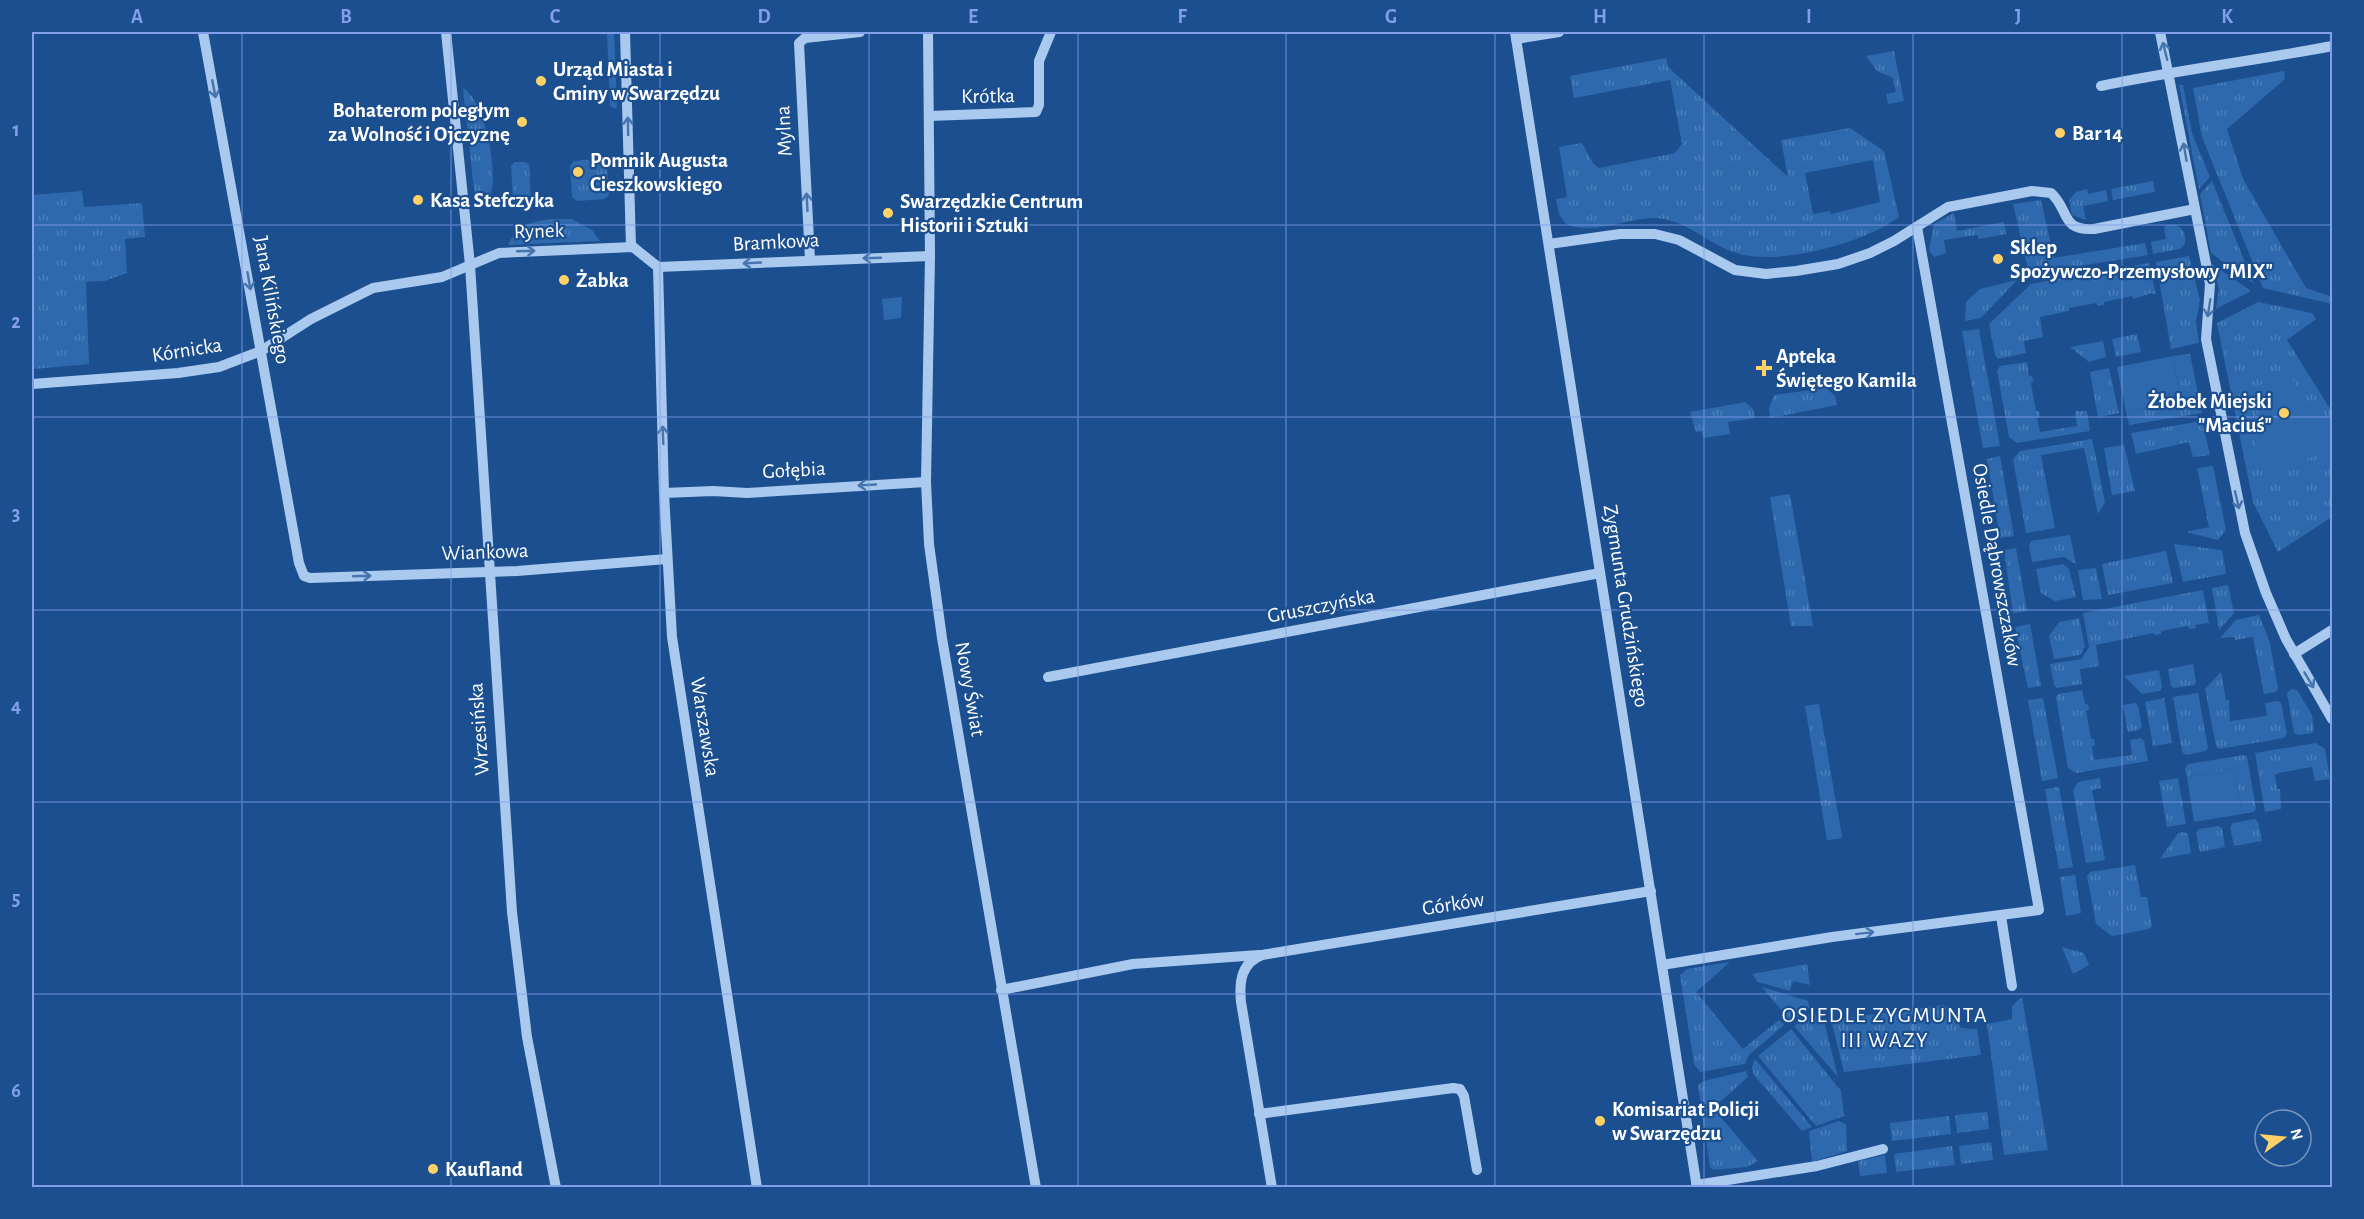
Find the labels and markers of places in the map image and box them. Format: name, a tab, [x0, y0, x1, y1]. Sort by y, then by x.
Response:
place label: Urząd Miasta i Gminy w Swarzędzu	[553, 59, 720, 104]
marker: Urząd Miasta i Gminy w Swarzędzu	[534, 74, 548, 88]
place label: Bohaterom poległym za Wolność i Ojczyznę	[328, 100, 510, 145]
marker: Bohaterom poległym za Wolność i Ojczyznę	[515, 115, 529, 129]
place label: Bar 14	[2072, 123, 2123, 144]
marker: Bar 14	[2053, 126, 2067, 140]
place label: Pomnik Augusta Cieszkowskiego	[590, 150, 728, 195]
marker: Pomnik Augusta Cieszkowskiego	[571, 165, 585, 179]
place label: Kasa Stefczyka	[430, 190, 554, 211]
place label: Swarzędzkie Centrum Historii i Sztuki	[900, 191, 1083, 236]
marker: Kasa Stefczyka	[411, 193, 425, 207]
marker: Swarzędzkie Centrum Historii i Sztuki	[881, 206, 895, 220]
place label: Sklep Spożywczo-Przemysłowy "MIX"	[2010, 237, 2273, 282]
marker: Sklep Spożywczo-Przemysłowy "MIX"	[1991, 252, 2005, 266]
place label: Żabka	[576, 269, 629, 291]
marker: Żabka	[557, 273, 571, 287]
place label: Apteka Świętego Kamila	[1776, 346, 1917, 391]
marker: Apteka Świętego Kamila	[1757, 361, 1771, 375]
place label: Żłobek Miejski "Maciuś"	[2148, 390, 2272, 436]
marker: Żłobek Miejski "Maciuś"	[2277, 406, 2291, 420]
place label: Komisariat Policji w Swarzędzu	[1612, 1099, 1760, 1144]
marker: Komisariat Policji w Swarzędzu	[1593, 1114, 1607, 1128]
place label: Kaufland	[445, 1159, 523, 1180]
marker: Kaufland	[426, 1162, 440, 1176]

